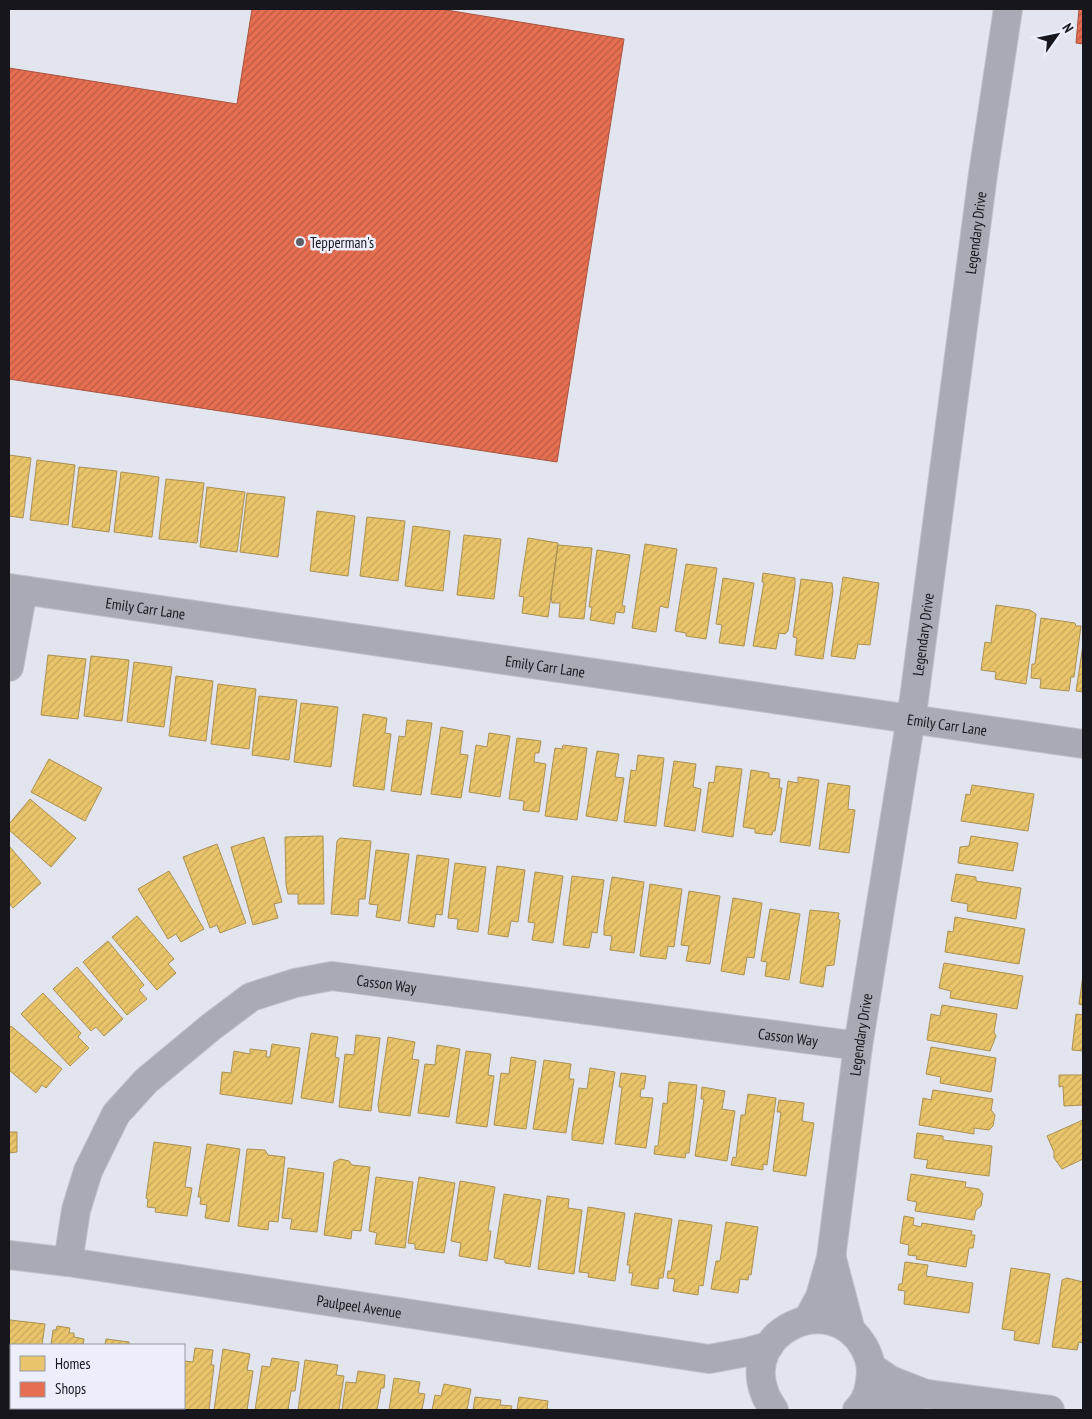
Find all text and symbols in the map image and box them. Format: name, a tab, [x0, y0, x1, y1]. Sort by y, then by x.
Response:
north arrow	[1032, 10, 1082, 60]
text: N	[1058, 20, 1078, 36]
street label: Legendary Drive	[960, 190, 990, 275]
place label: Tepperman's	[310, 233, 374, 252]
marker: Tepperman's	[294, 236, 306, 248]
street label: Legendary Drive	[908, 592, 937, 677]
street label: Emily Carr Lane	[104, 593, 187, 623]
street label: Emily Carr Lane	[504, 651, 586, 681]
street label: Emily Carr Lane	[906, 709, 988, 739]
street label: Casson Way	[356, 970, 418, 997]
street label: Legendary Drive	[845, 992, 876, 1077]
street label: Casson Way	[757, 1023, 820, 1050]
street label: Paulpeel Avenue	[316, 1290, 403, 1322]
legend	[10, 1344, 185, 1409]
text: Homes	[55, 1354, 91, 1373]
text: Shops	[55, 1379, 86, 1398]

